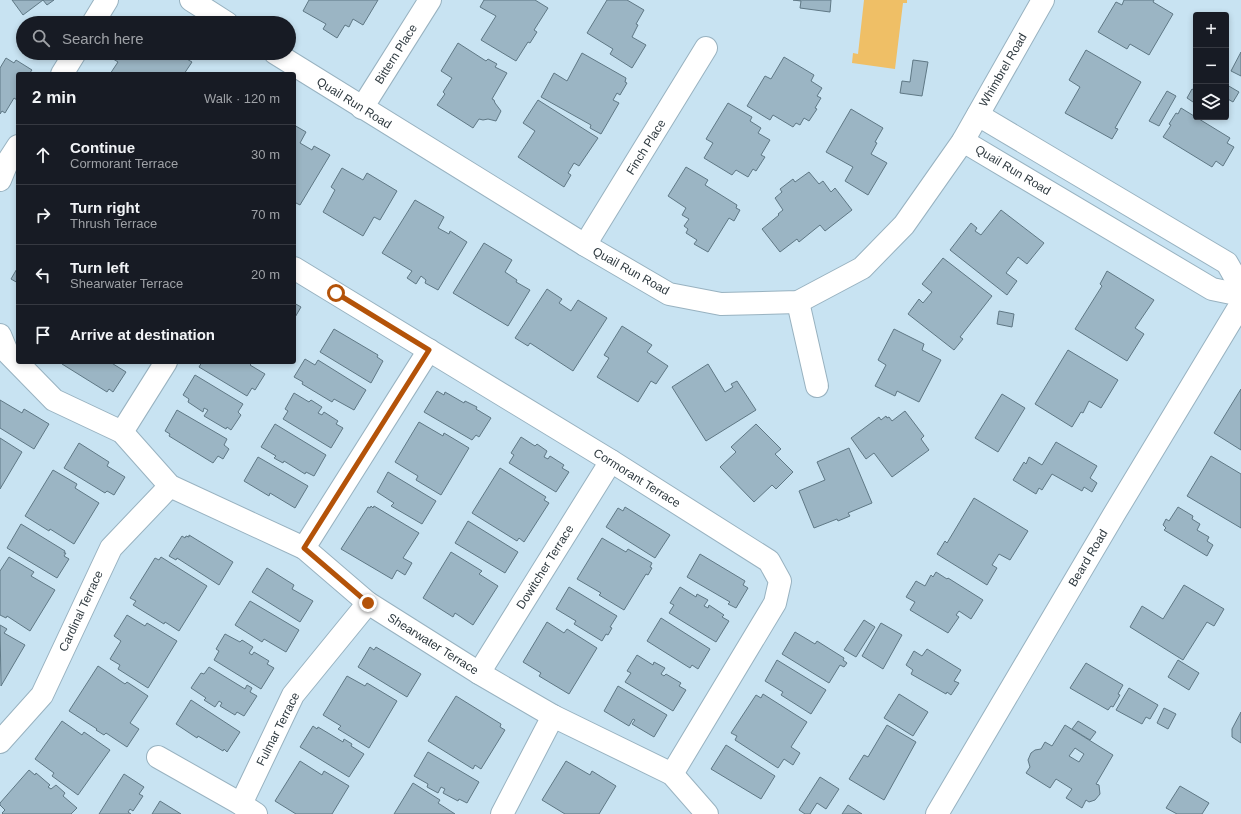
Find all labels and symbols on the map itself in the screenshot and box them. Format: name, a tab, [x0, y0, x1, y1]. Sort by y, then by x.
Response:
street label: Bittern Place	[372, 21, 420, 87]
street label: Whimbrel Road	[976, 31, 1030, 109]
street label: Quail Run Road	[314, 74, 394, 132]
street label: Finch Place	[623, 116, 669, 177]
street label: Quail Run Road	[973, 142, 1053, 198]
street label: Quail Run Road	[590, 244, 672, 298]
route start	[327, 284, 345, 302]
street label: Cormorant Terrace	[591, 446, 683, 511]
street label: Dowitcher Terrace	[513, 522, 577, 612]
street label: Beard Road	[1066, 527, 1110, 589]
street label: Cardinal Terrace	[56, 568, 106, 654]
route end	[359, 594, 377, 612]
street label: Shearwater Terrace	[385, 610, 481, 678]
street label: Fulmar Terrace	[253, 690, 303, 768]

